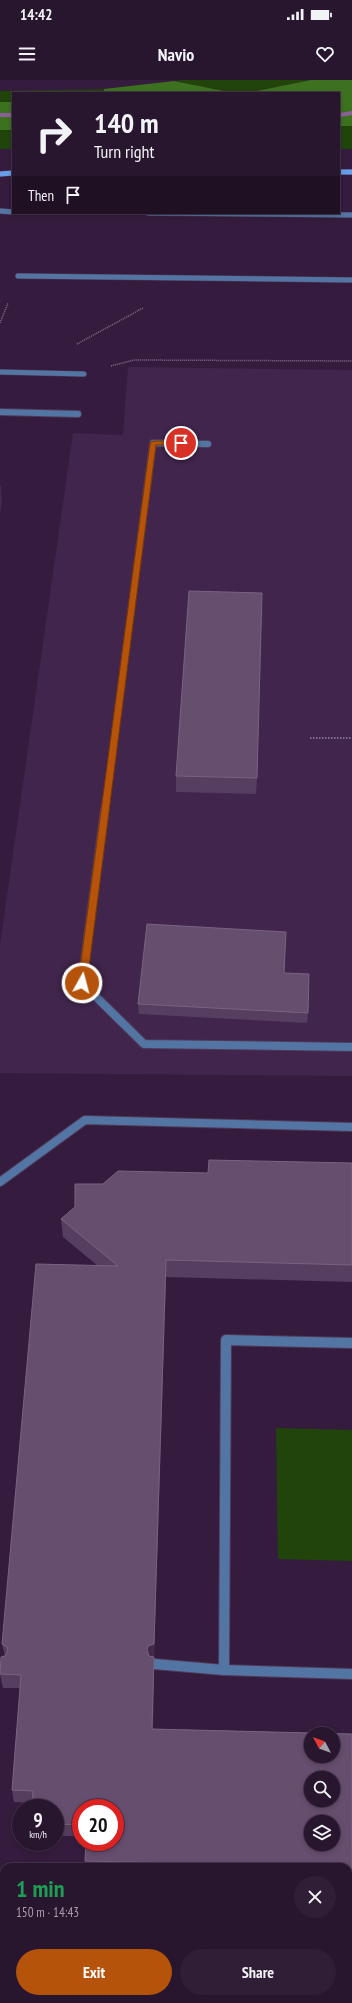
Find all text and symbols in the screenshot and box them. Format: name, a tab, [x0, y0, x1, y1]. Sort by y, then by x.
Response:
text: 14:42	[20, 5, 52, 24]
icon: menu	[16, 43, 38, 65]
text: Navio	[158, 43, 194, 66]
icon: heart	[314, 43, 336, 65]
text: 140 m	[94, 104, 158, 141]
icon: right	[28, 108, 80, 160]
text: Turn right	[94, 140, 154, 163]
icon: arrive	[62, 184, 84, 206]
text: Then	[28, 186, 54, 205]
pin	[164, 426, 198, 460]
icon: arrive	[170, 432, 192, 454]
position arrow	[61, 962, 103, 1004]
north arrow	[304, 1727, 340, 1763]
map controls	[304, 1727, 340, 1851]
button: search	[304, 1771, 340, 1807]
speed limit sign: 20	[72, 1799, 124, 1851]
text: 9	[33, 1807, 43, 1833]
button: layers	[304, 1815, 340, 1851]
text: km/h	[29, 1828, 47, 1841]
text: 1 min	[16, 1873, 64, 1904]
button: close	[294, 1876, 336, 1918]
text: 150 m · 14:43	[16, 1904, 79, 1921]
button: Exit	[16, 1949, 172, 1995]
button: Share	[180, 1949, 336, 1995]

